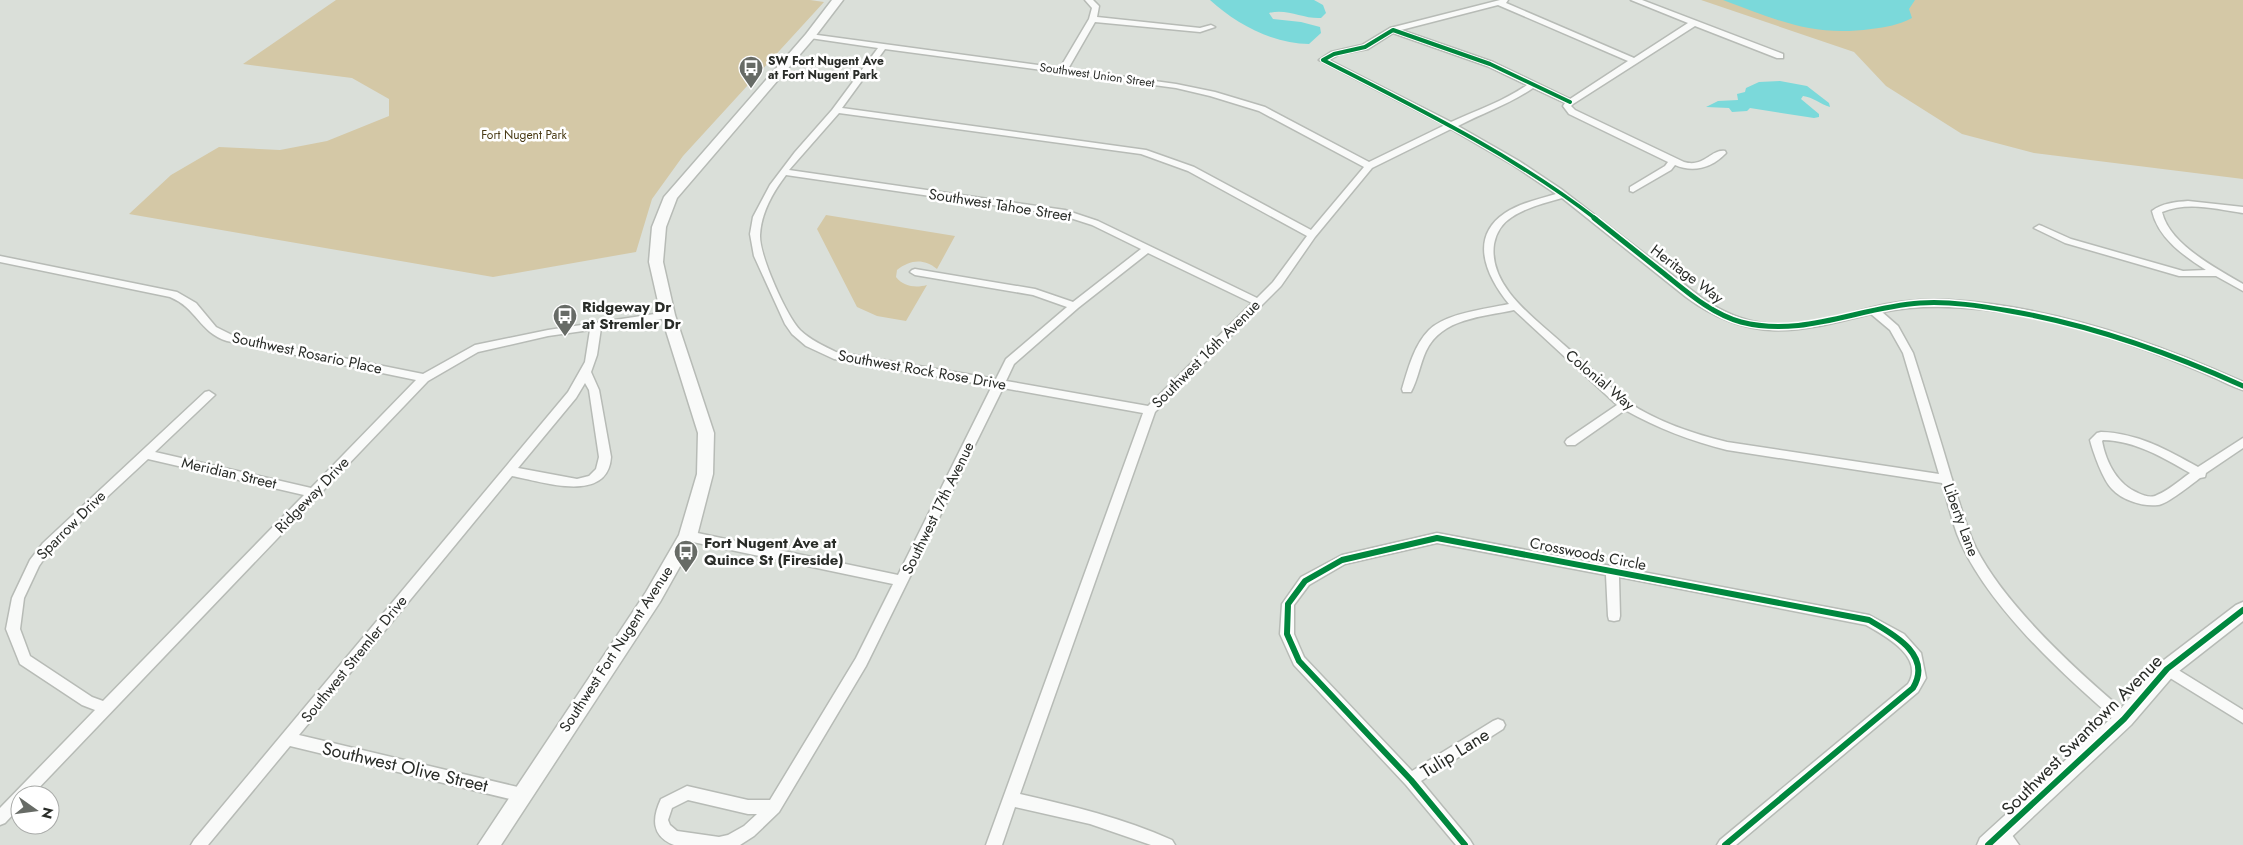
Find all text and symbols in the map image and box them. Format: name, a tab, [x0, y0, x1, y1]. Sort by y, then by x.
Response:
place label: SW Fort Nugent Ave at Fort Nugent Park	[768, 52, 884, 84]
bus stop icon: SW Fort Nugent Ave at Fort Nugent Park	[738, 55, 764, 89]
street label: Southwest Union Street	[1038, 58, 1156, 92]
park label: Fort Nugent Park	[481, 126, 568, 144]
street label: Southwest Tahoe Street	[927, 183, 1073, 227]
street label: Heritage Way	[1646, 239, 1728, 309]
street label: Southwest 16th Avenue	[1147, 295, 1265, 413]
place label: Ridgeway Dr at Stremler Dr	[582, 296, 682, 335]
bus stop icon: Ridgeway Dr at Stremler Dr	[552, 303, 578, 337]
street label: Southwest Rosario Place	[230, 326, 384, 380]
street label: Southwest Rock Rose Drive	[836, 344, 1008, 396]
street label: Colonial Way	[1561, 345, 1640, 416]
street label: Southwest 17th Avenue	[896, 438, 980, 578]
street label: Meridian Street	[179, 451, 279, 495]
street label: Ridgeway Drive	[270, 452, 354, 538]
street label: Liberty Lane	[1938, 480, 1984, 560]
street label: Sparrow Drive	[31, 485, 111, 565]
place label: Fort Nugent Ave at Quince St (Fireside)	[704, 532, 844, 571]
street label: Crosswoods Circle	[1528, 532, 1648, 576]
bus stop icon: Fort Nugent Ave at Quince St (Fireside)	[673, 539, 699, 573]
street label: Southwest Fort Nugent Avenue	[554, 561, 678, 737]
street label: Southwest Stremler Drive	[296, 591, 412, 727]
street label: Southwest Swantown Avenue	[1996, 649, 2168, 821]
street label: Tulip Lane	[1416, 722, 1494, 784]
street label: Southwest Olive Street	[320, 735, 491, 799]
north arrow	[10, 785, 60, 835]
text: N	[37, 805, 59, 821]

